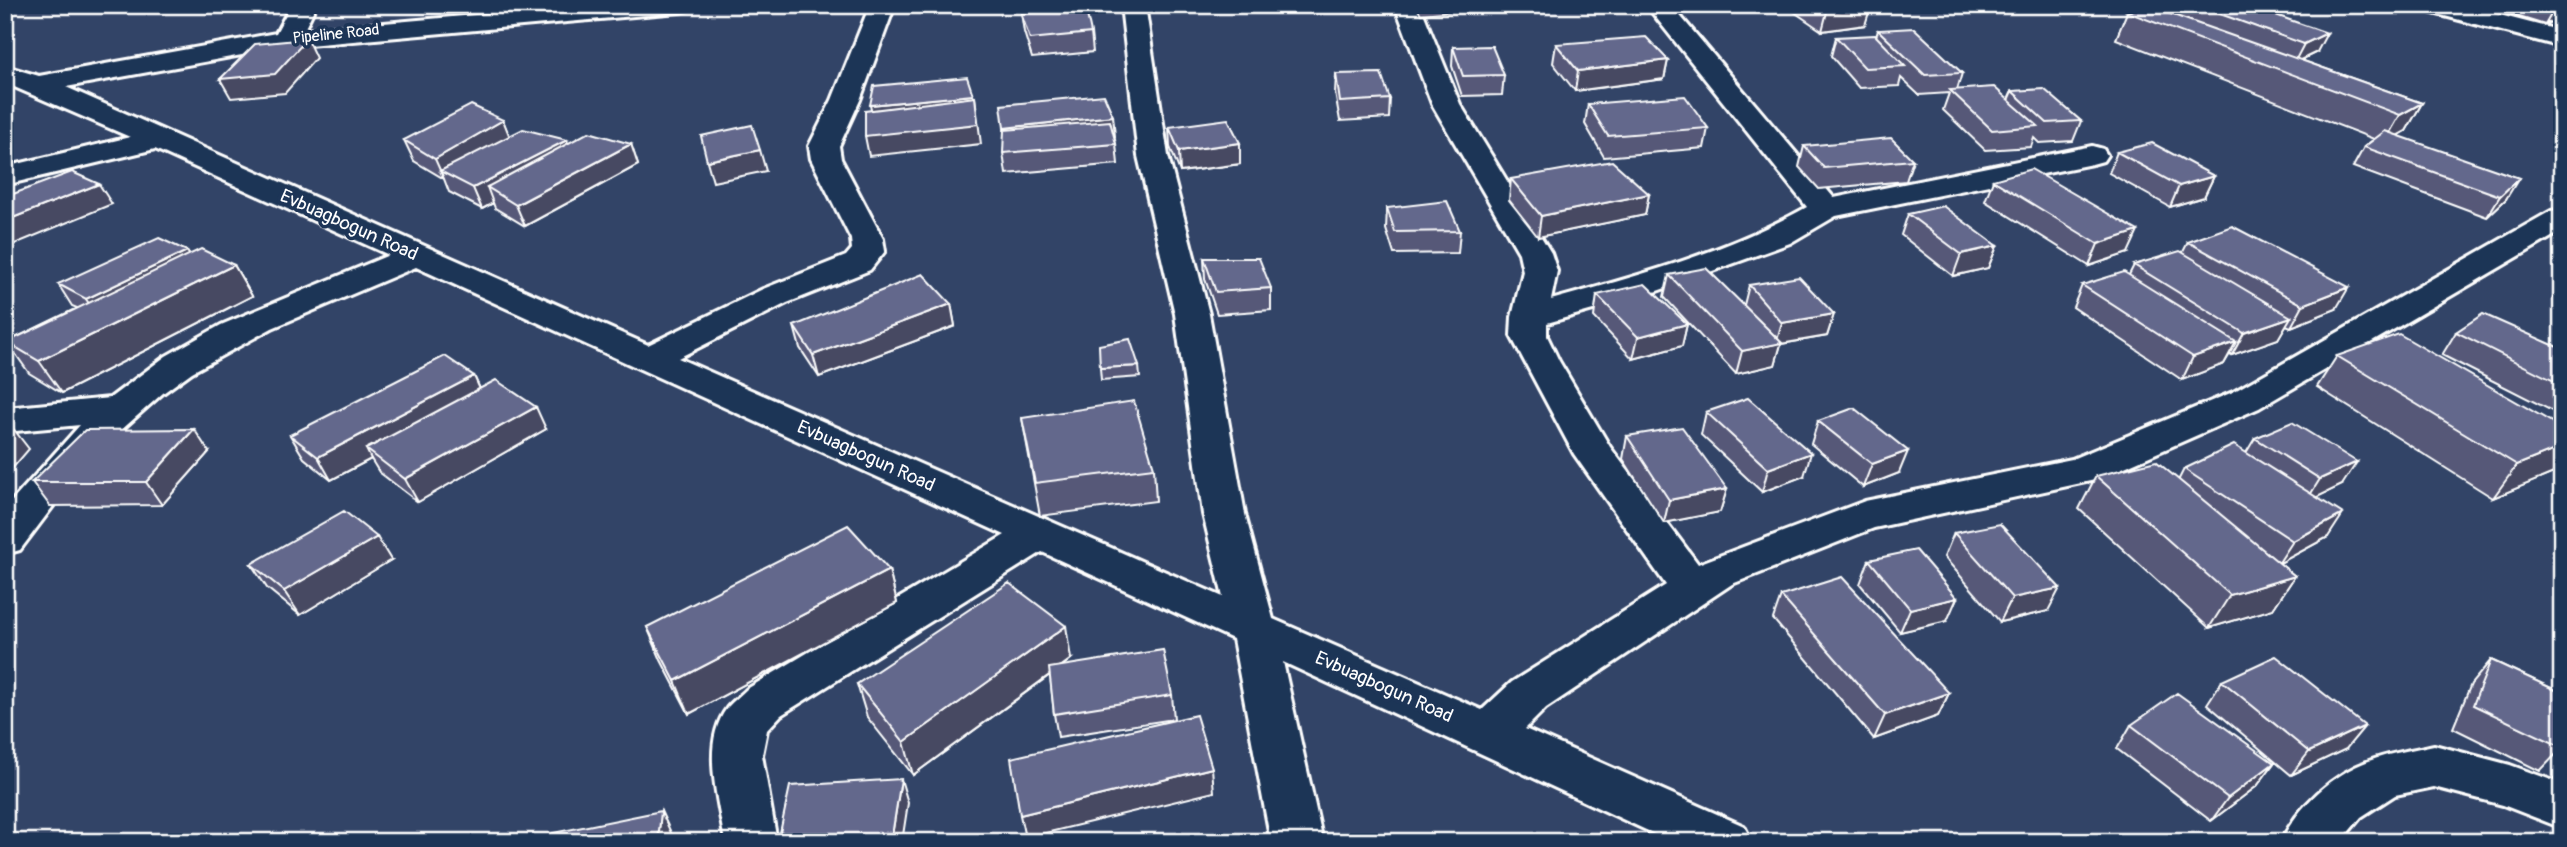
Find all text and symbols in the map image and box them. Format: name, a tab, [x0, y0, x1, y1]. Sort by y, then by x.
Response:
street label: Pipeline Road	[292, 19, 380, 49]
street label: Evbuagbogun Road	[276, 184, 422, 266]
street label: Evbuagbogun Road	[793, 415, 939, 497]
street label: Evbuagbogun Road	[1311, 646, 1457, 728]

